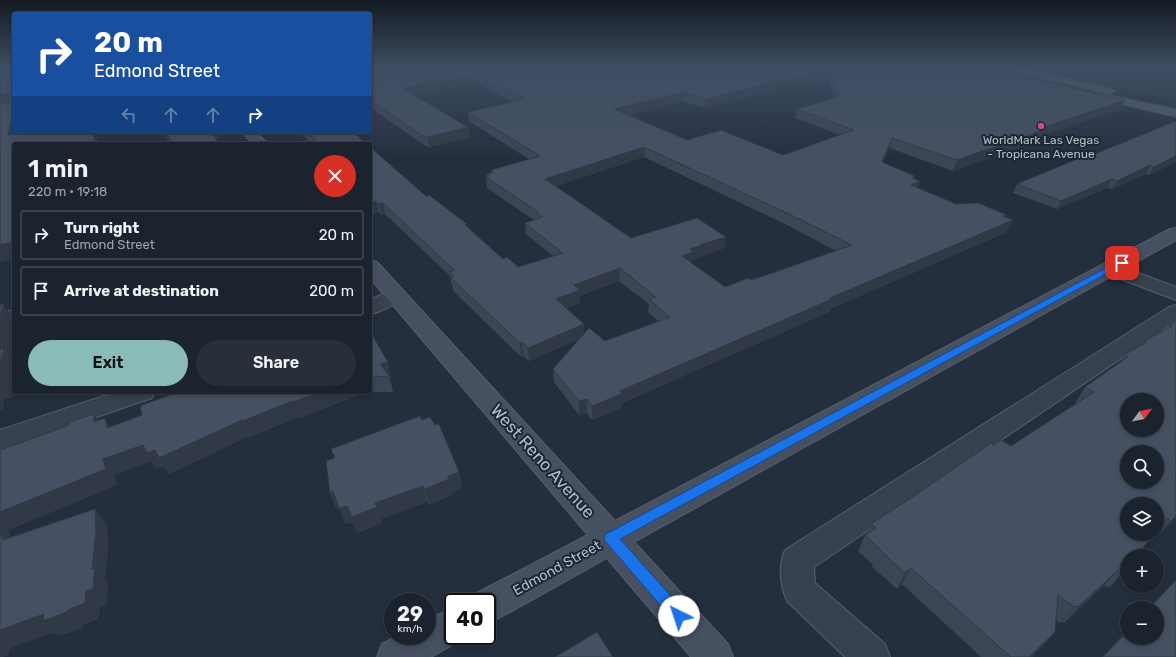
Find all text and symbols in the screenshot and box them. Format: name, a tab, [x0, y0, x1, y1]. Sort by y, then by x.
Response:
text: 20 m	[94, 26, 163, 59]
icon: right	[28, 28, 80, 80]
text: Edmond Street	[94, 60, 220, 82]
icon: left	[118, 104, 140, 126]
icon: ahead	[160, 104, 182, 126]
icon: ahead	[202, 104, 224, 126]
icon: right	[244, 104, 266, 126]
marker: WorldMark Las Vegas - Tropicana Avenue	[1036, 121, 1046, 131]
place label: WorldMark Las Vegas - Tropicana Avenue	[983, 133, 1099, 161]
text: 1 min	[28, 155, 88, 183]
button: close	[314, 155, 356, 197]
text: 220 m · 19:18	[28, 184, 107, 199]
text: Turn right	[64, 219, 139, 237]
icon: right	[30, 224, 52, 246]
text: 20 m	[319, 226, 354, 244]
text: Edmond Street	[64, 237, 155, 252]
pin	[1105, 246, 1139, 280]
icon: arrive	[1111, 252, 1133, 274]
icon: arrive	[30, 280, 52, 302]
text: Arrive at destination	[64, 282, 219, 300]
text: 200 m	[309, 282, 354, 300]
button: Exit	[28, 340, 188, 386]
button: Share	[196, 340, 356, 386]
north arrow	[1120, 393, 1164, 437]
map controls	[1120, 393, 1164, 645]
street label: West Reno Avenue	[487, 400, 599, 522]
button: search	[1120, 445, 1164, 489]
button: layers	[1120, 497, 1164, 541]
street label: Edmond Street	[510, 537, 604, 599]
button: +	[1120, 549, 1164, 593]
speed limit sign: 40	[444, 593, 496, 645]
position arrow	[658, 595, 700, 637]
button: −	[1120, 601, 1164, 645]
text: 29	[397, 602, 423, 626]
text: km/h	[398, 623, 422, 635]

